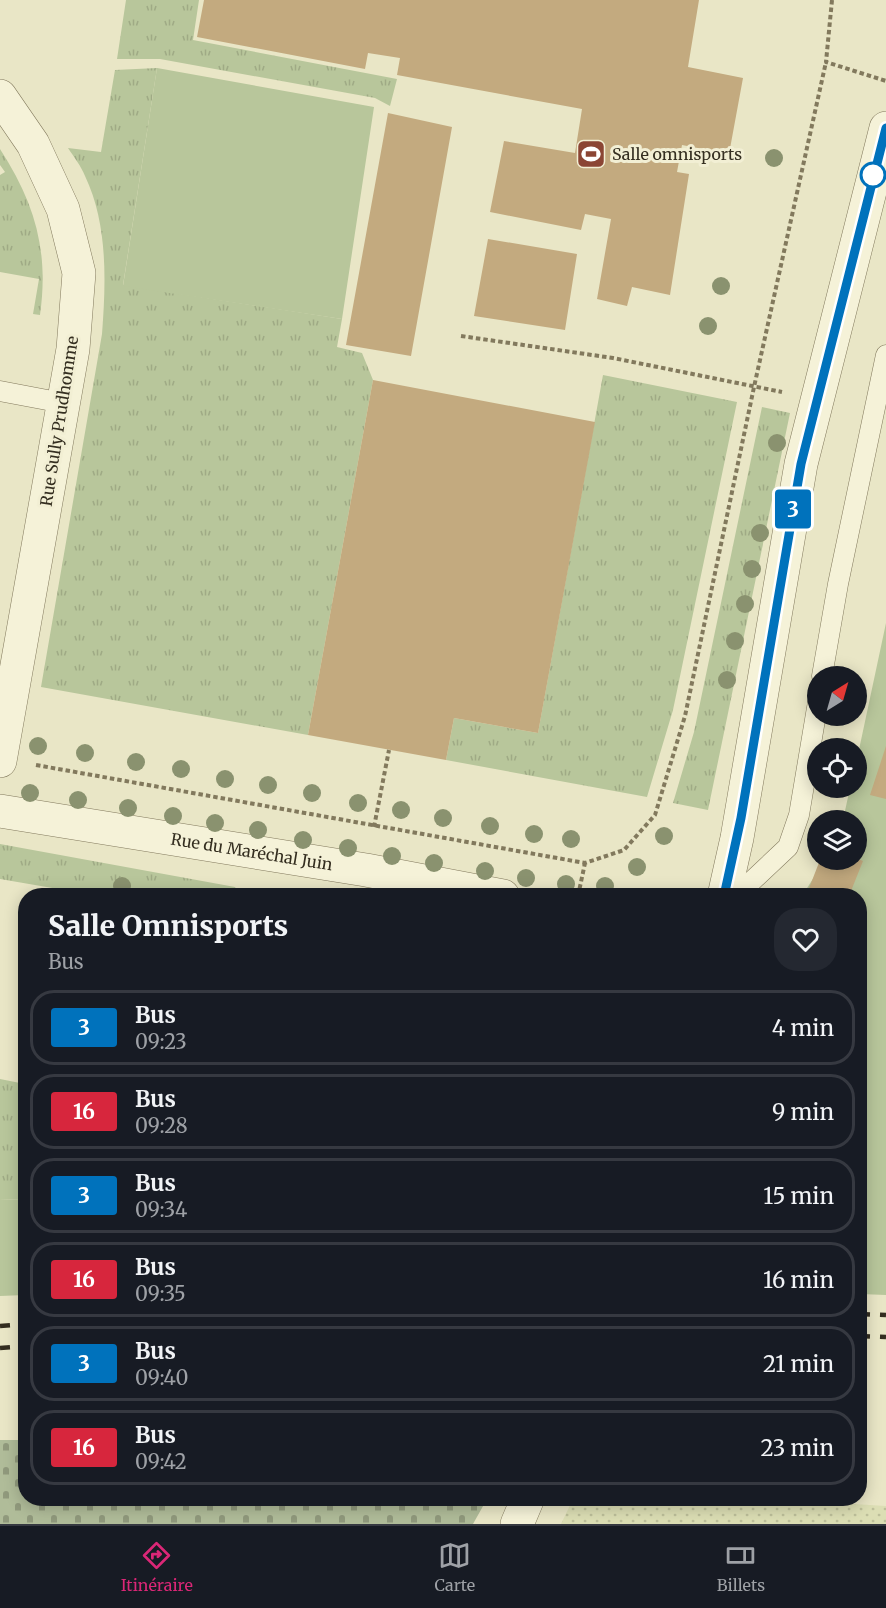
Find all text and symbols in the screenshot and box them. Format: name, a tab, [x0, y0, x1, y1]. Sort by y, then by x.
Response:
sports icon: Salle omnisports	[575, 138, 607, 170]
place label: Salle omnisports	[612, 144, 742, 164]
unlabelled marker	[860, 162, 886, 188]
street label: Rue Sully Prudhomme	[36, 334, 82, 508]
line badge: 3	[774, 490, 812, 528]
text: 3	[787, 496, 799, 523]
north arrow	[807, 666, 867, 726]
map controls	[807, 666, 867, 870]
button: locate	[807, 738, 867, 798]
button: layers	[807, 810, 867, 870]
street label: Rue du Maréchal Juin	[169, 829, 334, 875]
text: Salle Omnisports	[48, 908, 288, 944]
button: heart	[774, 908, 837, 971]
text: Bus	[48, 949, 84, 974]
text: Bus	[135, 1001, 176, 1029]
text: 3	[78, 1014, 90, 1041]
text: 4 min	[772, 1014, 834, 1042]
text: 09:23	[135, 1029, 187, 1054]
text: Bus	[135, 1085, 176, 1113]
text: 16	[73, 1098, 95, 1125]
text: 9 min	[772, 1098, 834, 1126]
text: 09:28	[135, 1113, 188, 1138]
text: Bus	[135, 1169, 176, 1197]
text: 3	[78, 1182, 90, 1209]
text: 15 min	[763, 1182, 834, 1210]
text: 09:34	[135, 1197, 187, 1222]
text: Bus	[135, 1253, 176, 1281]
text: 16	[73, 1266, 95, 1293]
text: 16 min	[763, 1266, 834, 1294]
text: 09:35	[135, 1281, 186, 1306]
text: Bus	[135, 1337, 176, 1365]
text: 3	[78, 1350, 90, 1377]
text: 21 min	[763, 1350, 834, 1378]
text: 09:40	[135, 1365, 188, 1390]
text: Bus	[135, 1421, 176, 1449]
text: 16	[73, 1434, 95, 1461]
text: 23 min	[760, 1434, 834, 1462]
text: 09:42	[135, 1449, 187, 1474]
tab: Itinéraire	[121, 1539, 193, 1595]
tab: Carte	[435, 1539, 475, 1595]
tab: Billets	[717, 1539, 765, 1595]

